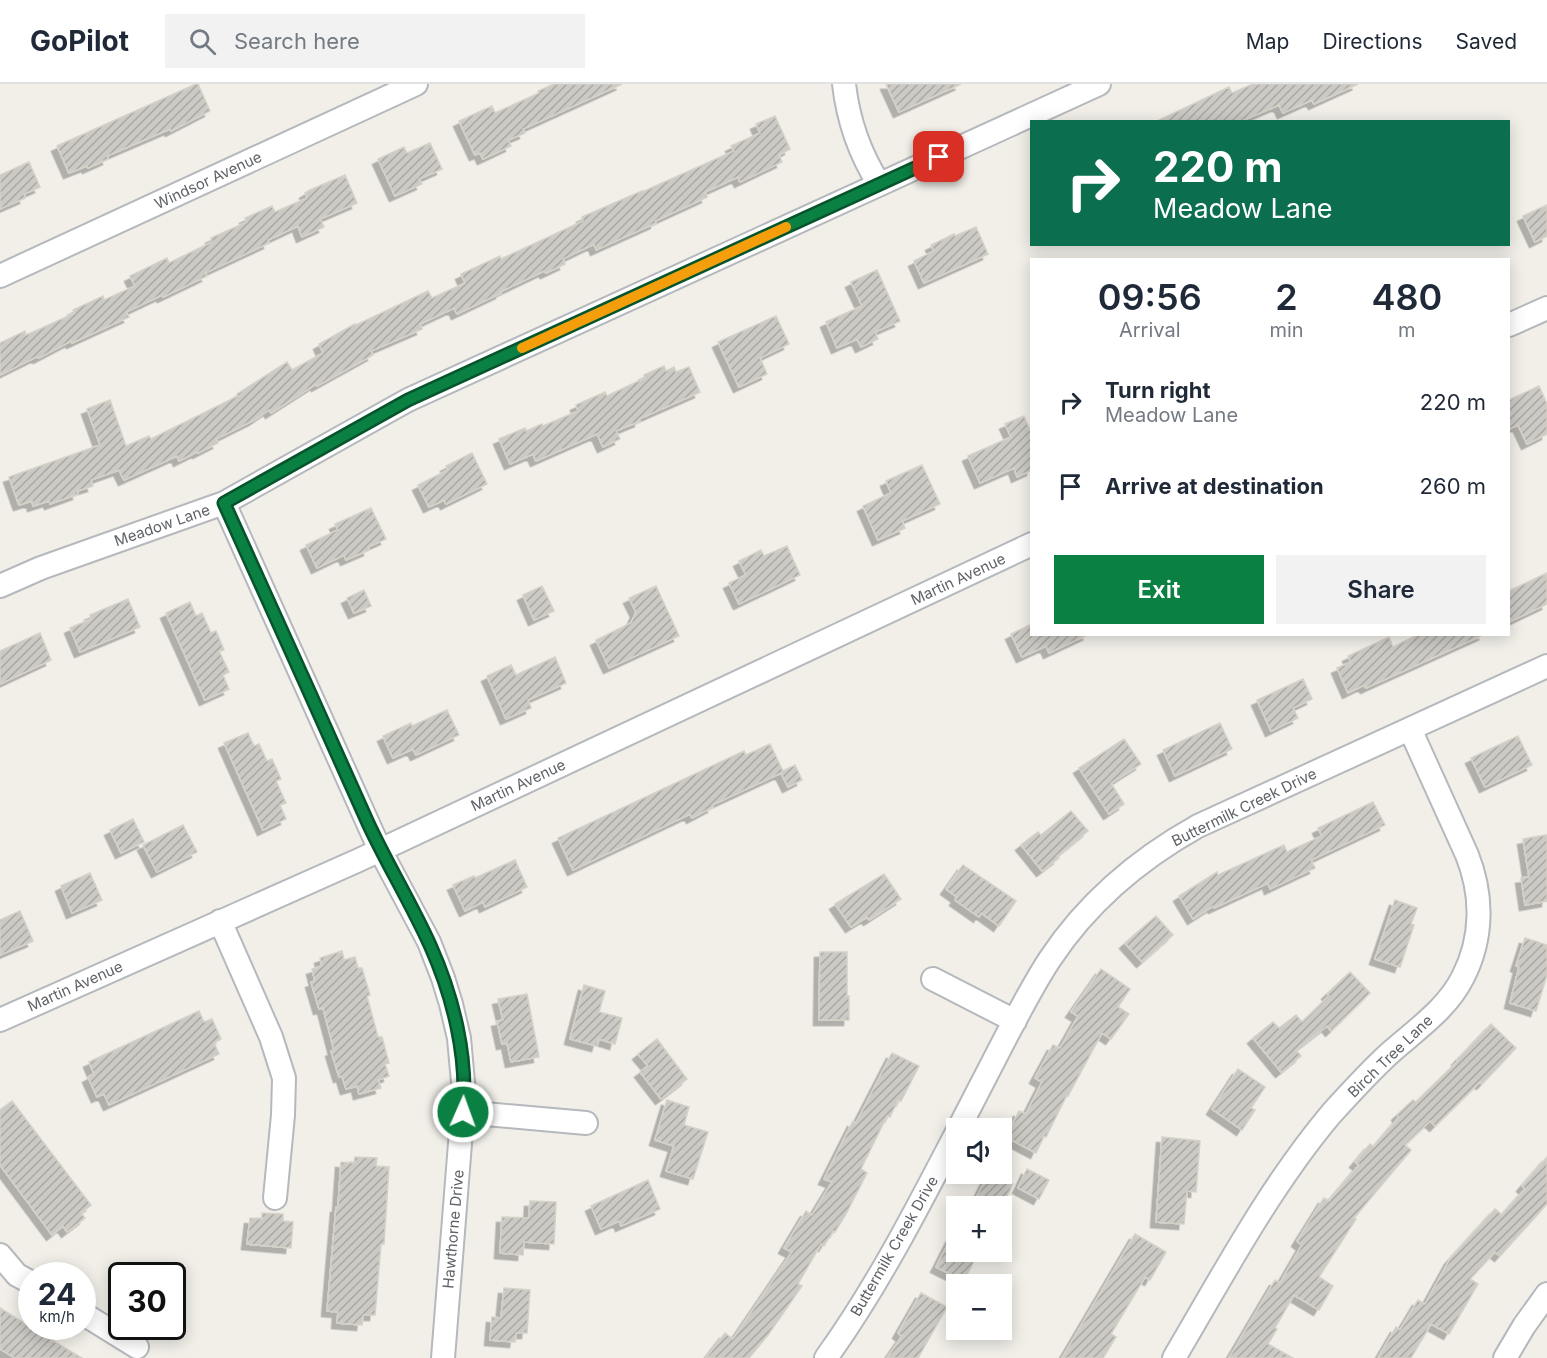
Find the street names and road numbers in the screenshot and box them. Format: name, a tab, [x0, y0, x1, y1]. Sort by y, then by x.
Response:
street label: Windsor Avenue	[151, 147, 265, 213]
street label: Meadow Lane	[112, 500, 212, 550]
street label: Martin Avenue	[908, 549, 1008, 609]
street label: Martin Avenue	[468, 755, 568, 815]
street label: Buttermilk Creek Drive	[1168, 764, 1320, 850]
street label: Martin Avenue	[24, 957, 126, 1015]
street label: Birch Tree Lane	[1343, 1011, 1437, 1101]
street label: Hawthorne Drive	[438, 1169, 468, 1289]
street label: Buttermilk Creek Drive	[846, 1172, 942, 1320]

